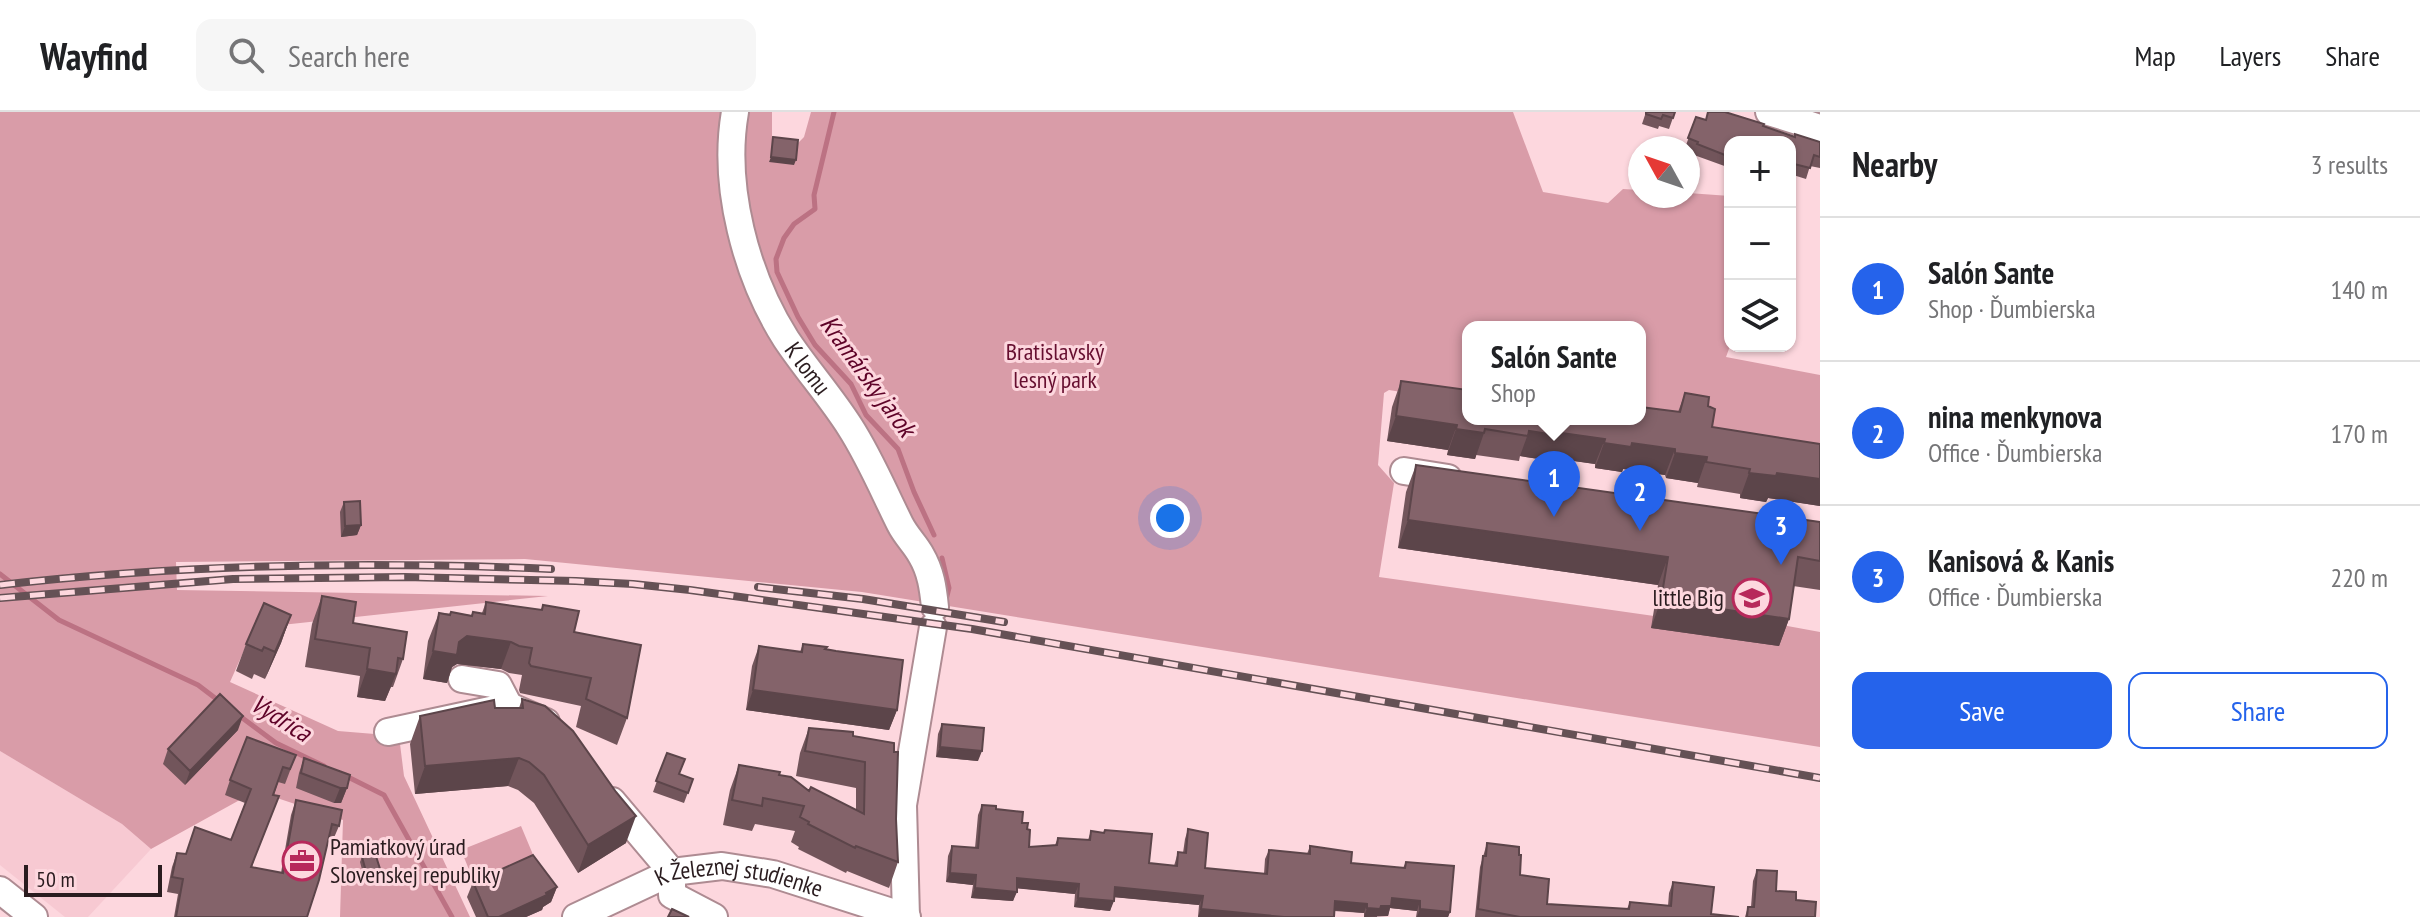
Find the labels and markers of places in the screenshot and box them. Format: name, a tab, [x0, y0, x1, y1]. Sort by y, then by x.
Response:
pin: 1	[1528, 451, 1580, 517]
pin: 2	[1614, 465, 1666, 531]
pin: 3	[1755, 499, 1807, 565]
school or university icon: little Big	[1731, 577, 1773, 619]
place label: little Big	[1653, 582, 1724, 613]
place label: Pamiatkový úrad Slovenskej republiky	[330, 831, 500, 890]
office icon: Pamiatkový úrad Slovenskej republiky	[281, 840, 323, 882]

